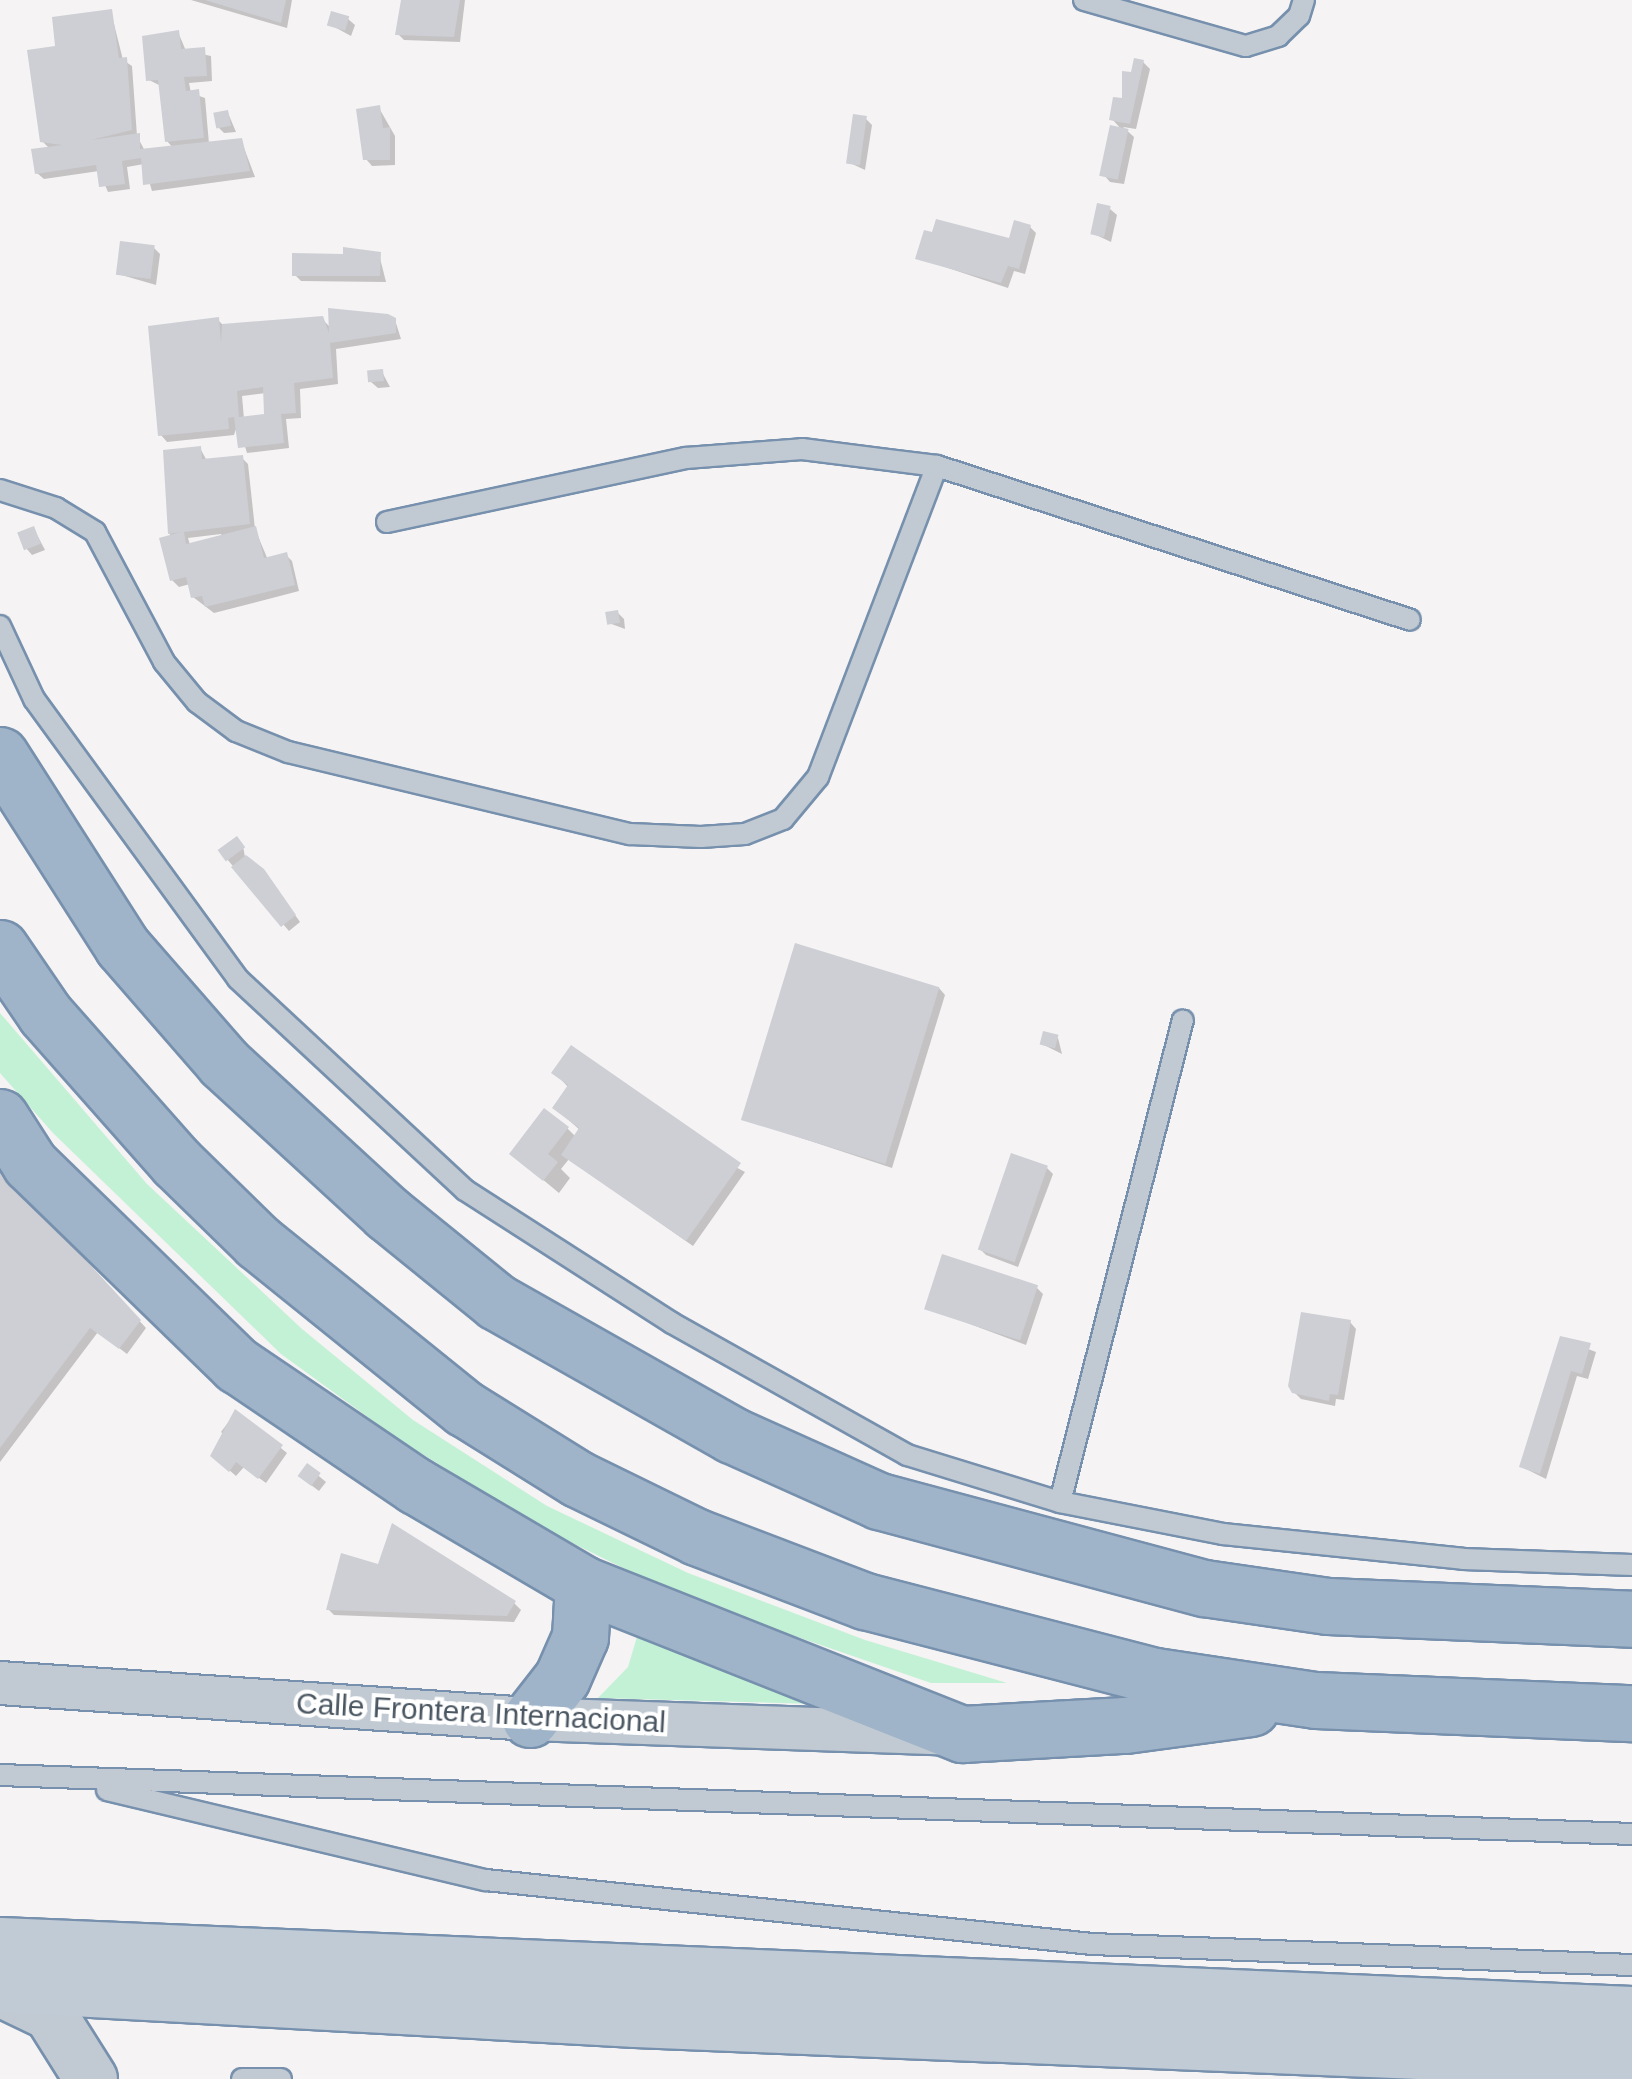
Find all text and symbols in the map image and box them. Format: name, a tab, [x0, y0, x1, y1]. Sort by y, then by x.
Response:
street label: Calle Frontera Internacional	[295, 1685, 667, 1741]

